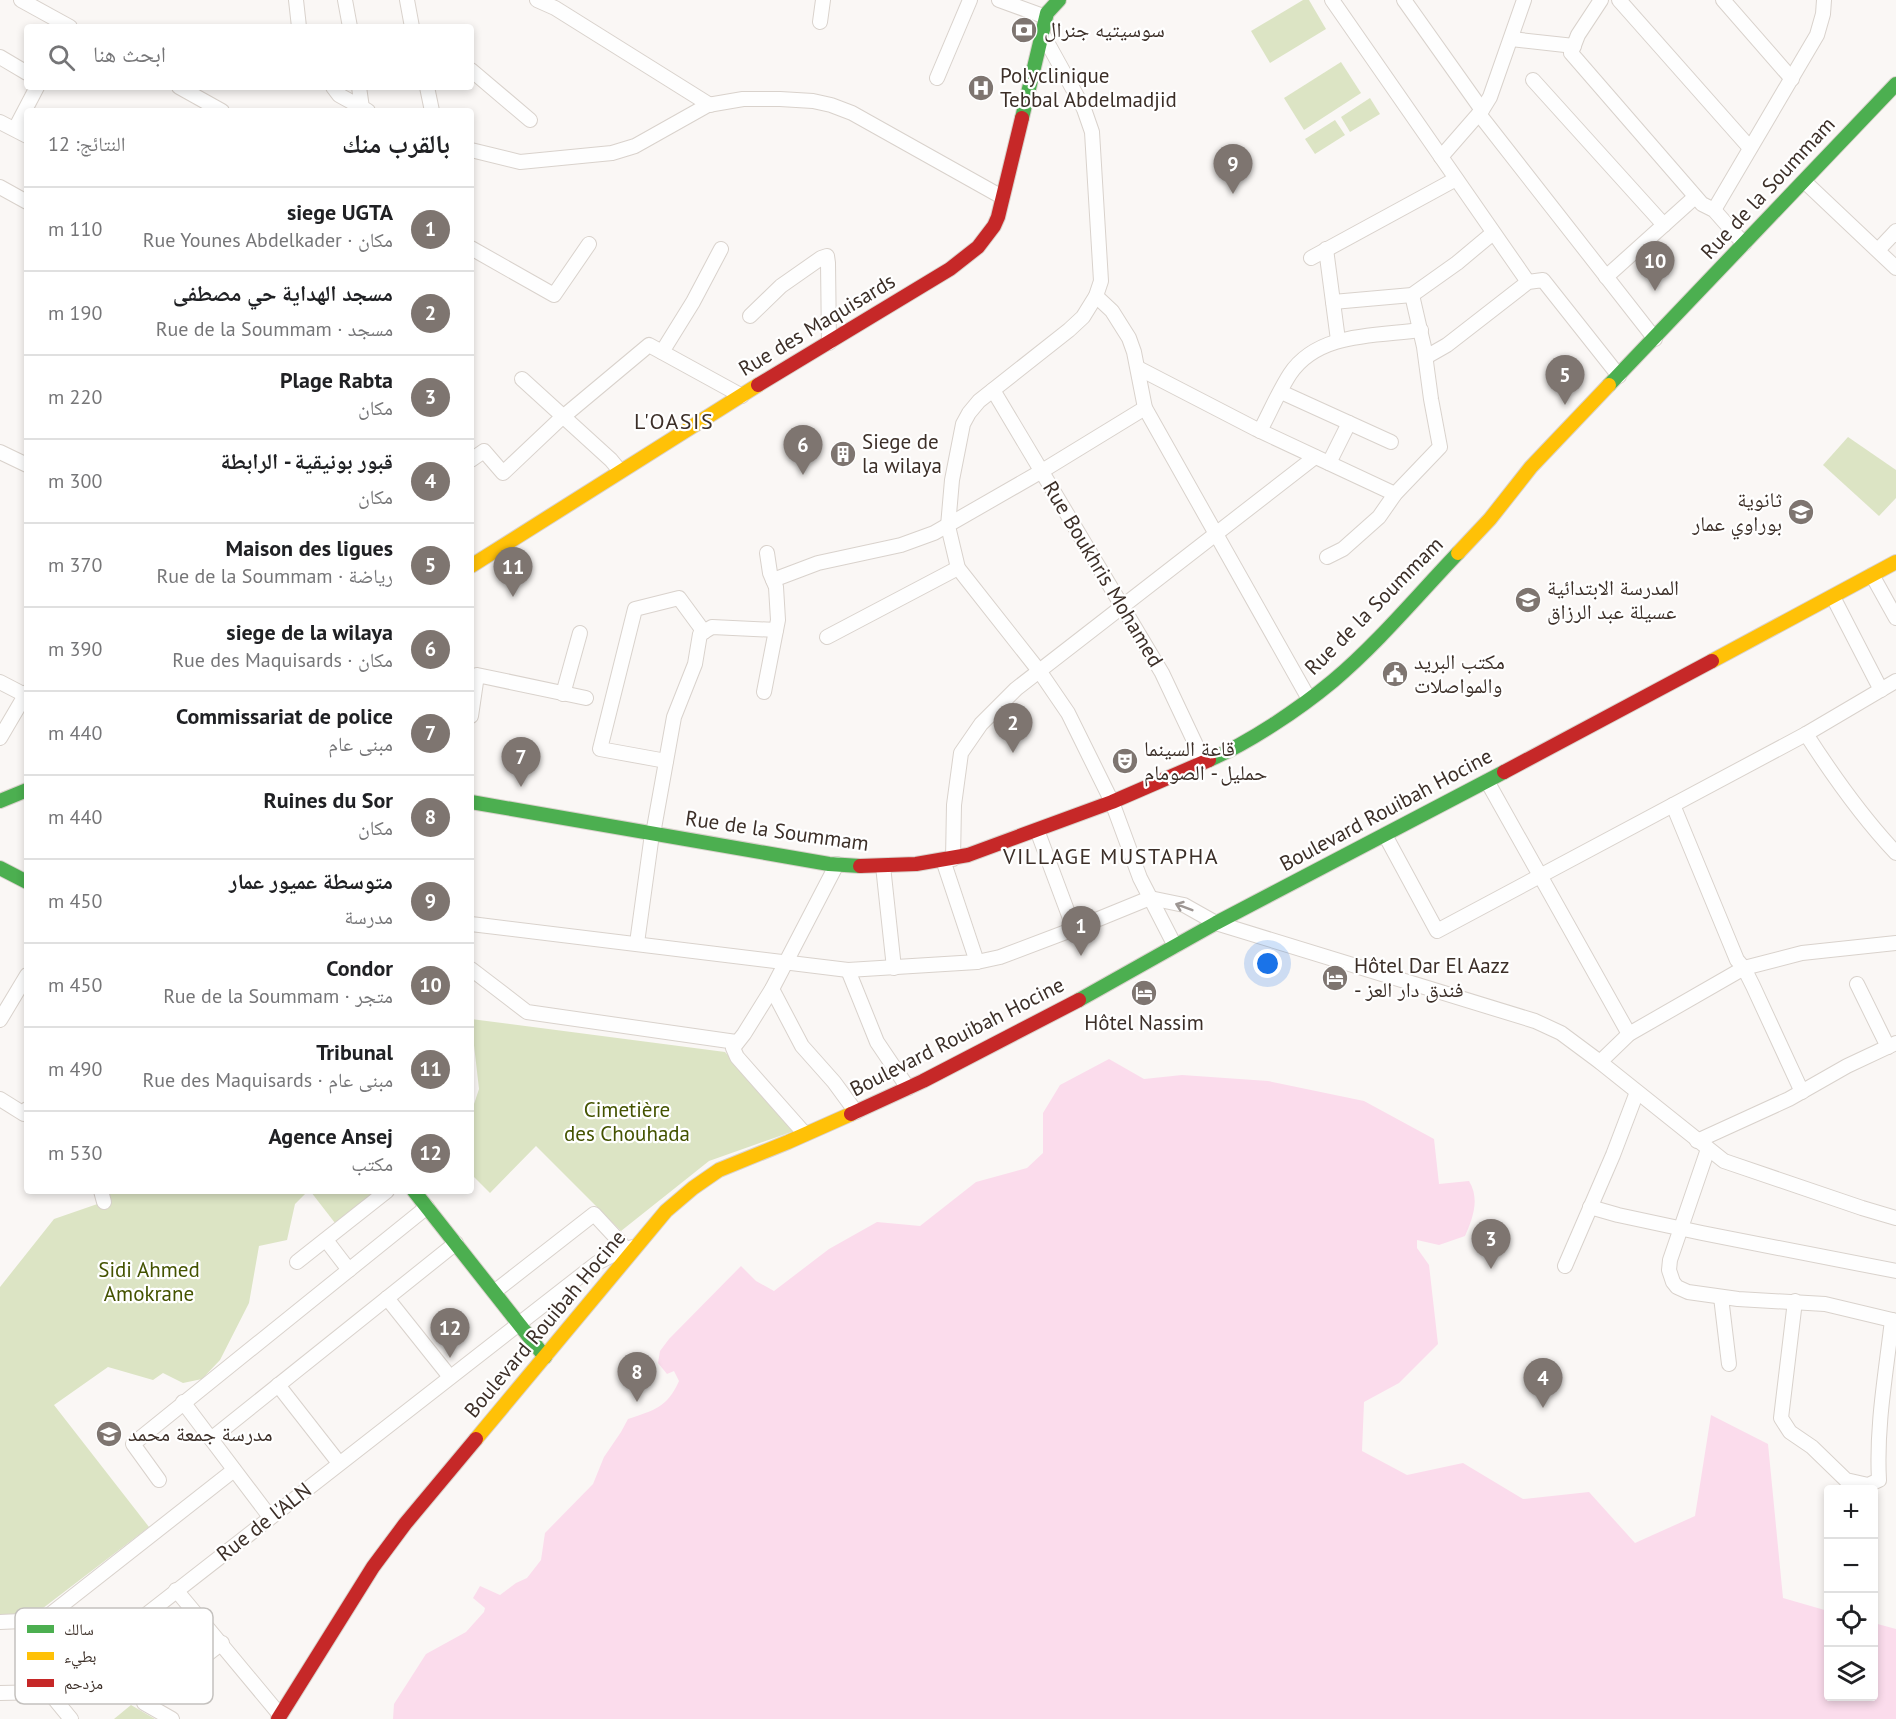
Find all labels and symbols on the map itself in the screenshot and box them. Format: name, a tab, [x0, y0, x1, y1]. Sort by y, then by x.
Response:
bank icon: سوسيتيه جنرال	[1009, 15, 1039, 45]
place label: سوسيتيه جنرال	[1044, 16, 1165, 43]
place label: Polyclinique Tebbal Abdelmadjid	[1000, 62, 1177, 113]
hospital icon: Polyclinique Tebbal Abdelmadjid	[966, 73, 996, 103]
street label: Rue de la Soummam	[1695, 111, 1841, 264]
pin: 9	[1214, 144, 1252, 194]
pin: 10	[1636, 242, 1674, 291]
street label: Rue des Maquisards	[733, 267, 900, 382]
pin: 5	[1546, 356, 1584, 405]
district label: L'OASIS	[634, 407, 714, 435]
pin: 6	[784, 426, 822, 475]
place label: Siege de la wilaya	[862, 428, 942, 479]
building icon: Siege de la wilaya	[828, 439, 858, 469]
street label: Rue Boukhris Mohamed	[1037, 476, 1170, 672]
place label: ثانوية بوراوي عمار	[1691, 486, 1782, 540]
school or university icon: ثانوية بوراوي عمار	[1786, 497, 1816, 527]
street label: Rue de la Soummam	[1299, 531, 1449, 681]
pin: 11	[494, 548, 532, 597]
place label: المدرسة الابتدائية عسيلة عبد الرزاق	[1547, 574, 1679, 625]
school or university icon: المدرسة الابتدائية عسيلة عبد الرزاق	[1513, 585, 1543, 615]
place label: مكتب البريد والمواصلات	[1414, 648, 1505, 699]
public building icon: مكتب البريد والمواصلات	[1380, 659, 1410, 689]
pin: 2	[994, 704, 1032, 753]
place label: قاعة السينما حمليل - الصومام	[1144, 735, 1267, 787]
pin: 7	[502, 738, 540, 787]
street label: Boulevard Rouibah Hocine	[1275, 742, 1497, 877]
theatre icon: قاعة السينما حمليل - الصومام	[1110, 746, 1140, 776]
street label: Rue de la Soummam	[684, 804, 871, 857]
district label: VILLAGE MUSTAPHA	[1002, 842, 1219, 870]
one-way arrow	[1176, 901, 1194, 912]
pin: 1	[1062, 906, 1100, 956]
your location	[1253, 949, 1282, 978]
place label: Hôtel Dar El Aazz - فندق دار العز	[1354, 952, 1509, 1003]
hotel icon: Hôtel Dar El Aazz - فندق دار العز	[1320, 963, 1350, 993]
street label: Boulevard Rouibah Hocine	[845, 971, 1068, 1102]
hotel icon: Hôtel Nassim	[1129, 978, 1159, 1008]
place label: Hôtel Nassim	[1084, 1009, 1204, 1036]
park label: Cimetière des Chouhada	[564, 1096, 690, 1147]
pin: 3	[1472, 1220, 1510, 1269]
street label: Boulevard Rouibah Hocine	[458, 1224, 631, 1423]
park label: Sidi Ahmed Amokrane	[98, 1256, 200, 1307]
pin: 12	[430, 1308, 470, 1358]
pin: 8	[618, 1352, 656, 1402]
pin: 4	[1524, 1358, 1562, 1408]
school or university icon: مدرسة جمعة محمد	[94, 1419, 124, 1449]
place label: مدرسة جمعة محمد	[128, 1420, 273, 1447]
street label: Rue de l'ALN	[211, 1476, 316, 1567]
legend	[15, 1608, 213, 1704]
text: سالك	[64, 1619, 94, 1639]
text: بطيء	[64, 1646, 96, 1669]
text: مزدحم	[64, 1673, 103, 1694]

